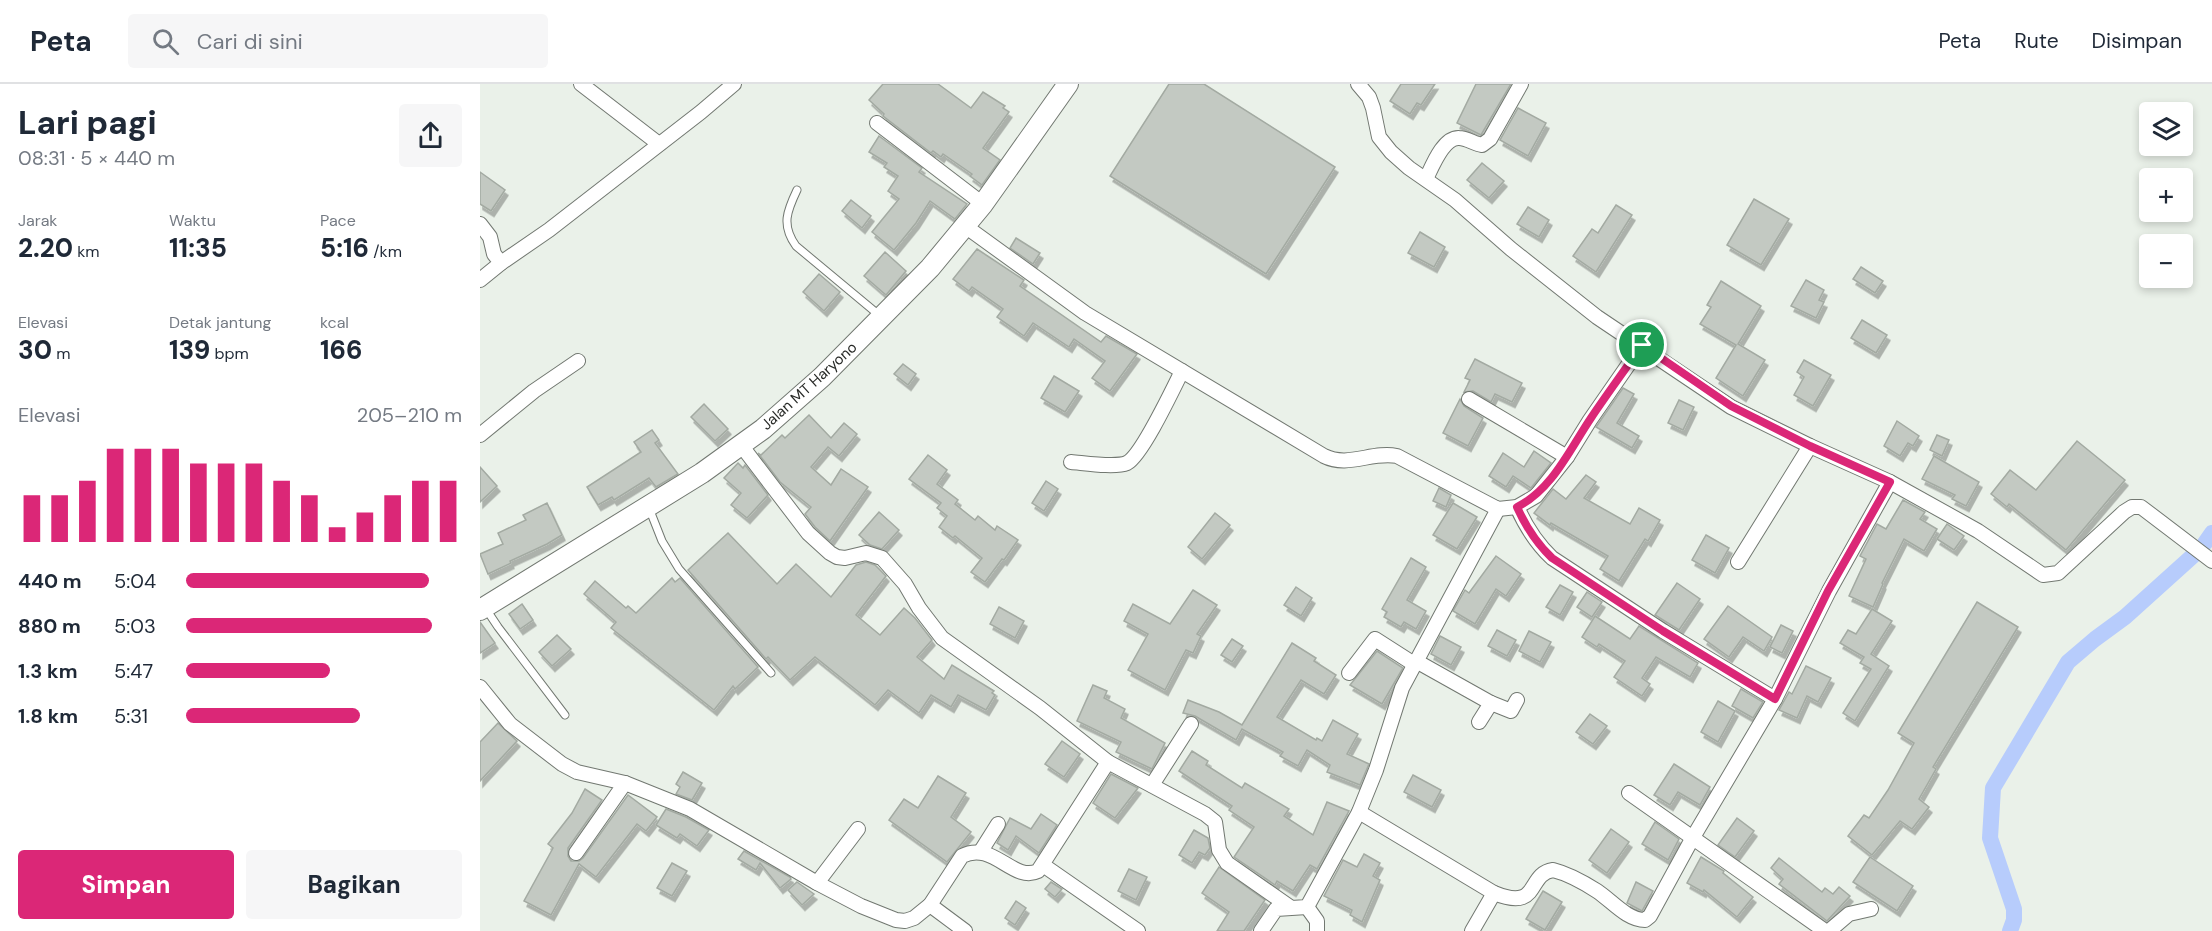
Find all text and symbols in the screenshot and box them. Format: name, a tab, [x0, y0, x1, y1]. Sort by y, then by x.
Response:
search box	[128, 14, 548, 68]
text: Peta	[30, 23, 92, 60]
icon: search	[149, 25, 182, 58]
text: Cari di sini	[197, 27, 303, 56]
text: Peta	[1938, 27, 1981, 55]
text: Rute	[2014, 27, 2059, 55]
text: Disimpan	[2092, 27, 2182, 55]
text: Lari pagi	[18, 101, 157, 144]
map controls	[2139, 102, 2193, 288]
button: layers	[2139, 102, 2193, 156]
button: share	[399, 104, 462, 167]
text: 08:31 · 5 × 440 m	[18, 145, 175, 171]
button: +	[2139, 168, 2193, 222]
text: Jarak	[18, 210, 57, 231]
text: Waktu	[169, 210, 216, 231]
text: Pace	[320, 210, 356, 231]
text: 2.20	[18, 231, 73, 265]
text: 11:35	[169, 231, 227, 265]
text: 5:16	[320, 231, 369, 265]
button: −	[2139, 234, 2193, 288]
text: km	[73, 241, 100, 262]
text: /km	[369, 241, 402, 262]
text: Elevasi	[18, 312, 68, 333]
text: Detak jantung	[169, 312, 271, 333]
text: kcal	[320, 312, 349, 333]
pin	[1616, 319, 1667, 370]
icon: arrive	[1625, 328, 1658, 361]
text: 30	[18, 333, 52, 367]
text: 139	[169, 333, 210, 367]
text: 166	[320, 333, 363, 367]
street label: Jalan MT Haryono	[757, 337, 861, 435]
text: m	[52, 343, 71, 364]
text: bpm	[210, 343, 249, 364]
text: Elevasi	[18, 402, 80, 428]
text: 205–210 m	[357, 402, 462, 428]
text: 440 m	[18, 568, 82, 594]
text: 5:04	[114, 568, 156, 594]
text: 880 m	[18, 613, 81, 639]
text: 5:03	[114, 613, 156, 639]
text: 1.3 km	[18, 658, 77, 684]
text: 5:47	[114, 658, 153, 684]
text: 1.8 km	[18, 703, 78, 729]
text: 5:31	[114, 703, 148, 729]
button: Simpan	[18, 850, 234, 919]
button: Bagikan	[246, 850, 462, 919]

